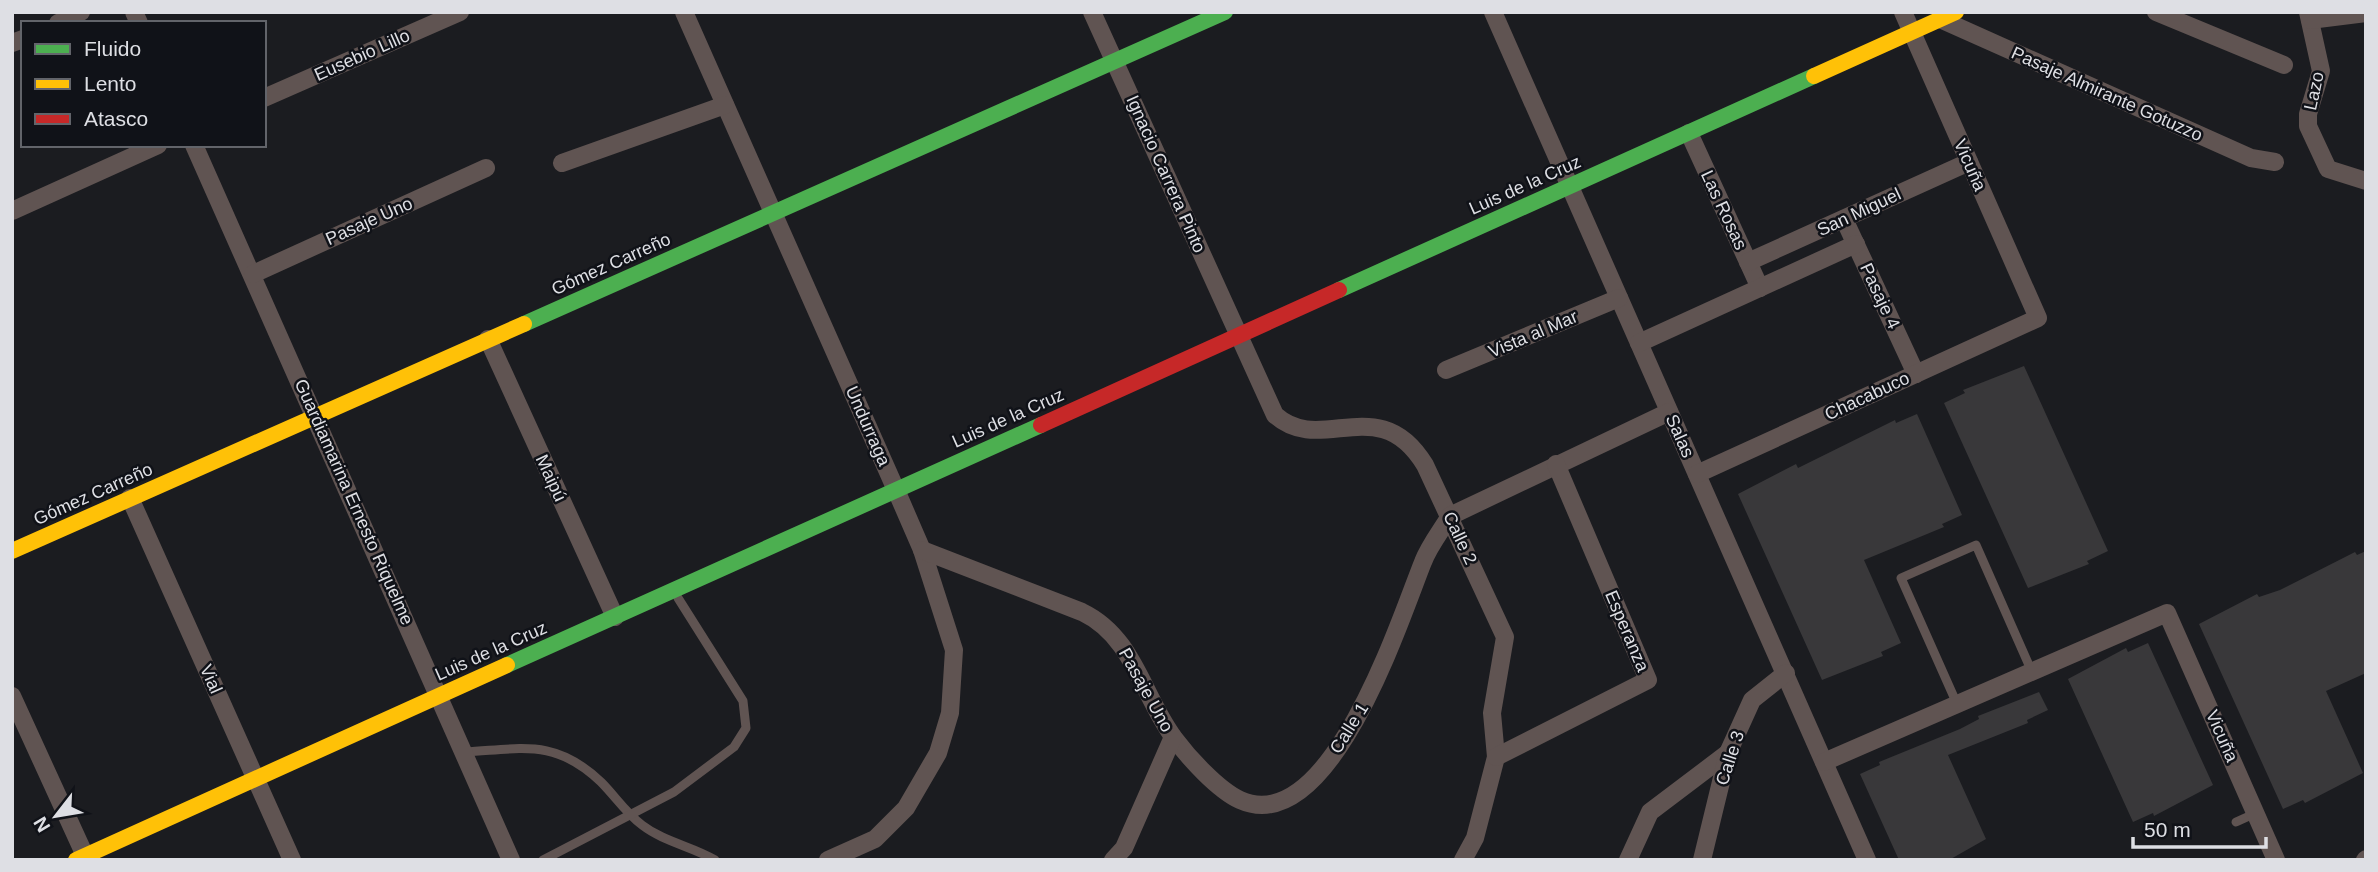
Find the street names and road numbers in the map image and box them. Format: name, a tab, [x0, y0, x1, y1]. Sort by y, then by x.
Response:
street label: Eusebio Lillo	[311, 25, 413, 85]
street label: Pasaje Almirante Gotuzzo	[2008, 43, 2206, 145]
street label: Lazo	[2300, 70, 2328, 112]
street label: Ignacio Carrera Pinto	[1122, 92, 1210, 256]
street label: Vicuña	[1950, 136, 1991, 195]
street label: Luis de la Cruz	[1466, 151, 1584, 219]
street label: Las Rosas	[1697, 167, 1751, 253]
street label: San Miguel	[1814, 184, 1904, 240]
street label: Pasaje Uno	[322, 193, 416, 249]
street label: Gómez Carreño	[548, 229, 674, 299]
street label: Pasaje 4	[1856, 260, 1904, 332]
street label: Vista al Mar	[1486, 306, 1580, 362]
street label: Chacabuco	[1822, 368, 1912, 424]
street label: Guardiamarina Ernesto Riquelme	[291, 376, 417, 628]
street label: Undurraga	[842, 383, 895, 470]
street label: Luis de la Cruz	[949, 384, 1067, 452]
street label: Salas	[1662, 411, 1698, 461]
street label: Maipú	[532, 452, 570, 504]
street label: Gómez Carreño	[30, 459, 156, 529]
street label: Calle 2	[1439, 508, 1481, 568]
street label: Esperanza	[1601, 587, 1653, 675]
street label: Luis de la Cruz	[432, 617, 550, 685]
street label: Pasaje Uno	[1115, 644, 1177, 736]
street label: Vial	[196, 661, 226, 697]
street label: Calle 1	[1326, 699, 1372, 757]
street label: Vicuña	[2202, 707, 2243, 766]
street label: Calle 3	[1712, 728, 1748, 788]

